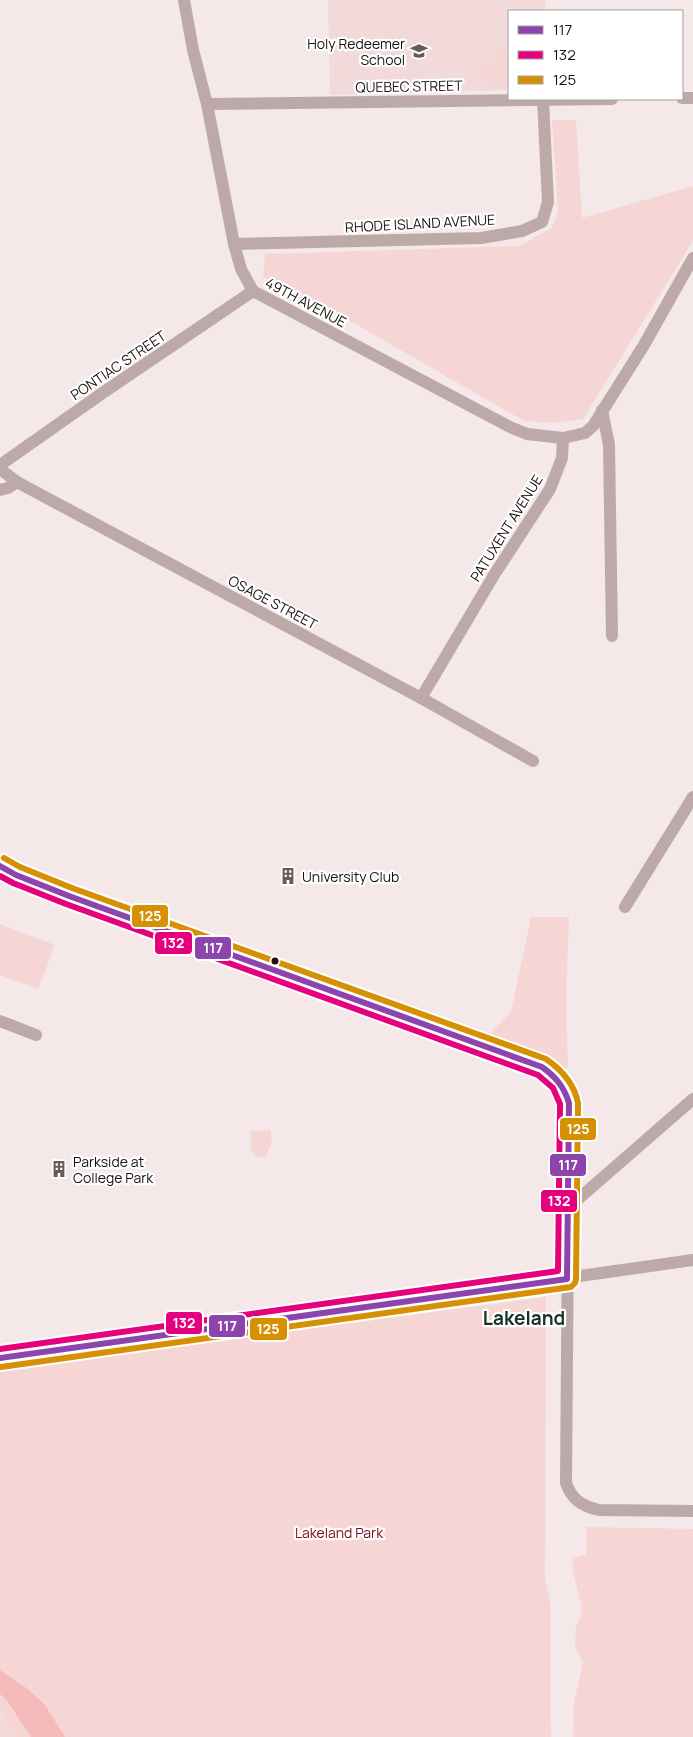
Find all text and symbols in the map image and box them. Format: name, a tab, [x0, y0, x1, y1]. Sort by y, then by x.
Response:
legend	[508, 10, 683, 100]
text: 117	[553, 19, 572, 40]
place label: Holy Redeemer School	[307, 34, 405, 69]
school or university icon: Holy Redeemer School	[409, 41, 429, 61]
text: 132	[553, 44, 576, 65]
text: 125	[553, 69, 576, 90]
street label: QUEBEC STREET	[355, 76, 463, 96]
street label: RHODE ISLAND AVENUE	[345, 210, 495, 236]
street label: 49TH AVENUE	[262, 273, 350, 331]
street label: PONTIAC STREET	[67, 326, 170, 404]
street label: PATUXENT AVENUE	[465, 471, 547, 585]
street label: OSAGE STREET	[225, 571, 321, 634]
building icon: University Club	[278, 866, 298, 886]
place label: University Club	[302, 867, 399, 886]
line badge: 125	[131, 904, 169, 928]
text: 125	[139, 906, 161, 925]
line badge: 132	[154, 931, 193, 955]
text: 132	[162, 933, 184, 952]
line badge: 117	[194, 936, 232, 960]
text: 117	[203, 938, 223, 957]
unlabelled marker	[270, 956, 280, 966]
line badge: 125	[559, 1117, 597, 1141]
text: 125	[567, 1119, 589, 1138]
place label: Parkside at College Park	[73, 1152, 154, 1187]
line badge: 117	[549, 1153, 587, 1177]
text: 117	[558, 1155, 578, 1174]
building icon: Parkside at College Park	[49, 1159, 69, 1179]
line badge: 132	[540, 1189, 578, 1213]
text: 132	[548, 1191, 570, 1210]
district label: Lakeland	[483, 1305, 565, 1331]
line badge: 132	[165, 1311, 203, 1335]
text: 132	[173, 1313, 195, 1332]
line badge: 117	[208, 1314, 246, 1338]
text: 117	[217, 1316, 237, 1335]
line badge: 125	[249, 1317, 288, 1341]
text: 125	[257, 1319, 279, 1338]
park label: Lakeland Park	[295, 1523, 384, 1542]

